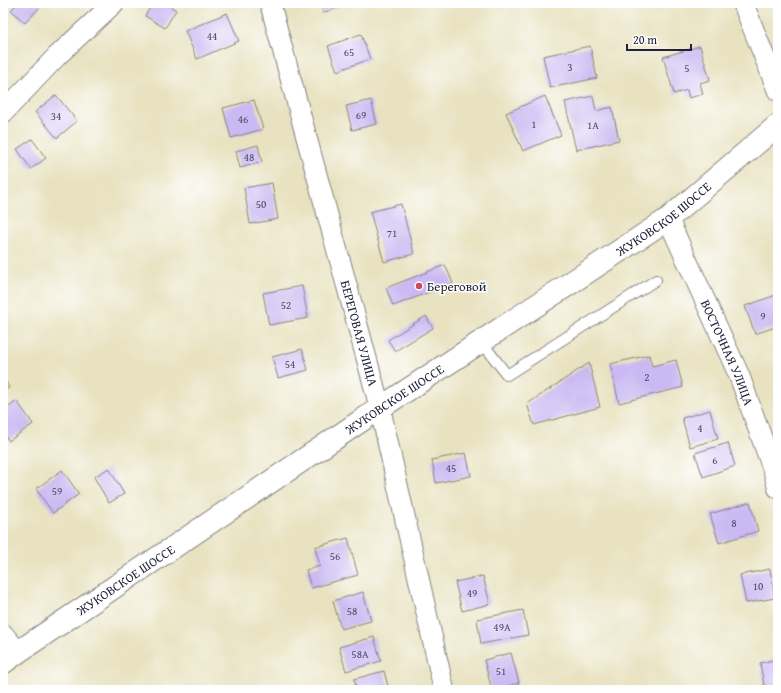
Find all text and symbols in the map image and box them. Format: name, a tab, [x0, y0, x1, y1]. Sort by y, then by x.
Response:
scale bar	[627, 26, 691, 52]
house number: 44	[207, 28, 217, 44]
text: 20 m	[633, 31, 657, 48]
house number: 65	[344, 44, 354, 60]
house number: 3	[567, 59, 573, 75]
house number: 5	[684, 60, 690, 76]
house number: 69	[356, 107, 366, 123]
house number: 34	[51, 108, 61, 124]
house number: 46	[238, 111, 248, 127]
house number: 1	[531, 116, 537, 132]
house number: 1А	[587, 117, 599, 133]
house number: 48	[244, 149, 254, 165]
street label: ЖУКОВСКОЕ ШОССЕ	[611, 177, 715, 261]
house number: 50	[256, 196, 266, 212]
house number: 71	[387, 225, 397, 241]
place label: Береговой	[427, 277, 487, 296]
street label: БЕРЕГОВАЯ УЛИЦА	[336, 278, 383, 388]
marker: Береговой	[414, 281, 424, 291]
street label: ВОСТОЧНАЯ УЛИЦА	[696, 296, 759, 408]
house number: 52	[281, 297, 291, 313]
house number: 9	[760, 308, 766, 324]
house number: 54	[285, 356, 295, 372]
street label: ЖУКОВСКОЕ ШОССЕ	[340, 359, 448, 439]
house number: 2	[644, 369, 650, 385]
house number: 4	[697, 420, 703, 436]
house number: 6	[712, 452, 718, 468]
house number: 45	[446, 460, 456, 476]
house number: 59	[52, 483, 62, 499]
house number: 8	[731, 515, 737, 531]
street label: ЖУКОВСКОЕ ШОССЕ	[72, 540, 178, 620]
house number: 56	[330, 548, 340, 564]
house number: 10	[753, 578, 763, 594]
house number: 49	[467, 585, 477, 601]
house number: 58	[347, 603, 357, 619]
house number: 49А	[493, 619, 511, 635]
house number: 58А	[351, 646, 369, 662]
house number: 51	[496, 663, 506, 679]

